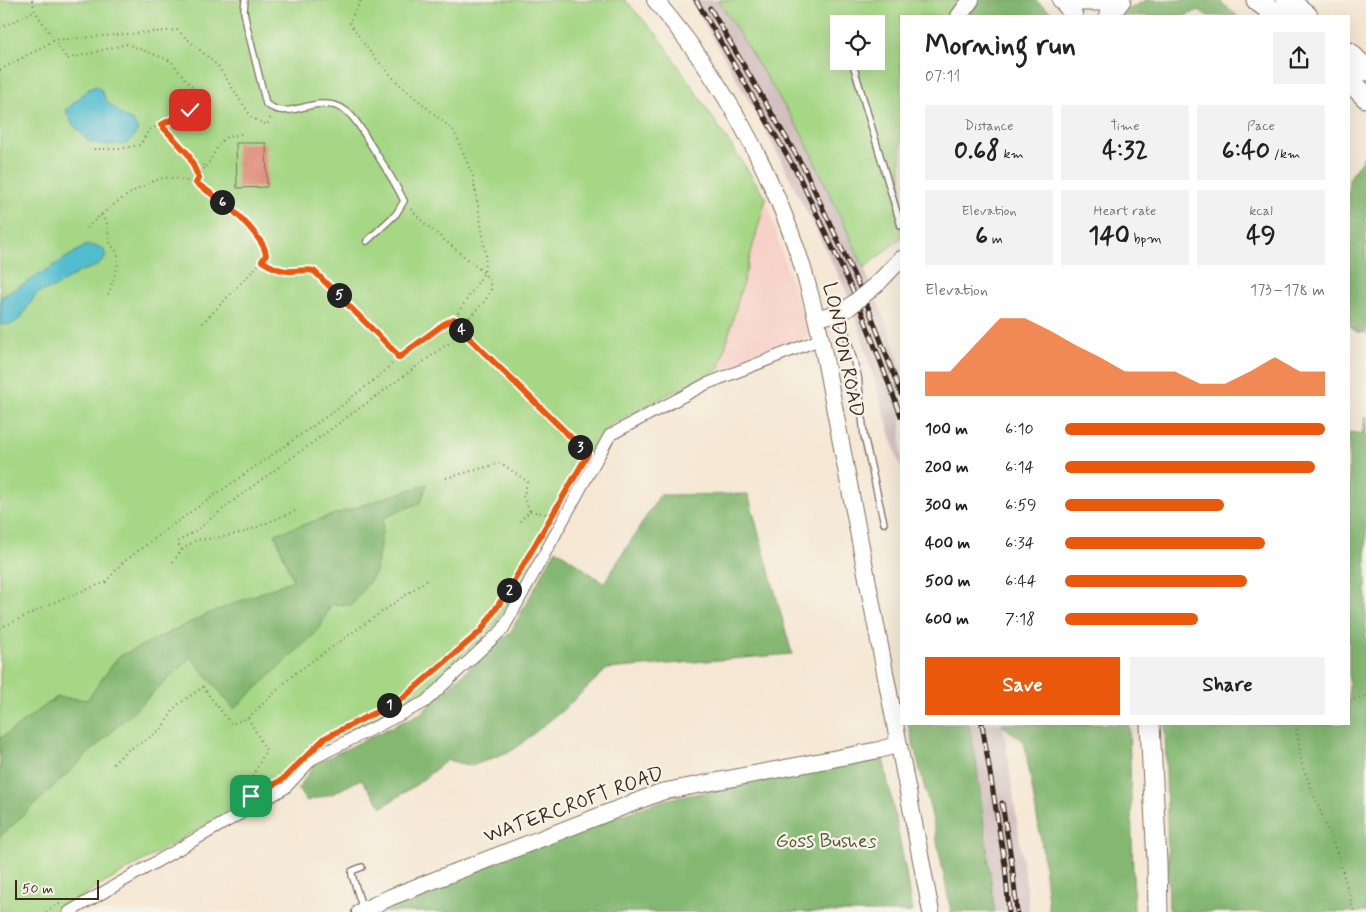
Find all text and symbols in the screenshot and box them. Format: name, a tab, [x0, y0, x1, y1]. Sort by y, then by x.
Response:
map controls	[830, 15, 885, 70]
button: locate	[830, 15, 885, 70]
text: Morning run	[925, 28, 1076, 65]
button: share	[1273, 32, 1325, 84]
text: 07:11	[925, 66, 960, 87]
pin	[169, 89, 211, 131]
icon: check	[176, 96, 204, 124]
text: Distance	[964, 117, 1014, 135]
text: Time	[1110, 117, 1140, 135]
text: Pace	[1247, 117, 1275, 135]
text: 0.68	[954, 135, 1000, 168]
text: 4:32	[1102, 135, 1148, 168]
text: 6:40	[1222, 135, 1270, 168]
text: km	[1000, 145, 1024, 163]
text: /km	[1270, 145, 1300, 163]
pin: 6	[210, 190, 234, 214]
text: 6	[219, 193, 226, 211]
text: Elevation	[961, 202, 1017, 220]
text: Heart rate	[1094, 202, 1156, 220]
text: kcal	[1249, 202, 1273, 220]
text: 6	[975, 220, 988, 253]
text: 140	[1088, 220, 1130, 253]
text: 49	[1246, 220, 1276, 253]
text: m	[988, 230, 1003, 248]
text: bpm	[1130, 230, 1162, 248]
street label: LONDON ROAD	[816, 280, 870, 420]
text: Elevation	[925, 280, 988, 301]
text: 173–178 m	[1250, 280, 1325, 301]
pin: 5	[326, 282, 352, 308]
text: 5	[335, 286, 344, 304]
pin: 4	[448, 318, 474, 342]
text: 4	[457, 321, 466, 339]
text: 100 m	[925, 419, 968, 440]
text: 6:10	[1005, 419, 1034, 440]
pin: 3	[568, 434, 592, 460]
text: 3	[577, 438, 584, 456]
text: 200 m	[925, 457, 969, 478]
text: 6:14	[1005, 457, 1034, 478]
text: 300 m	[925, 495, 968, 516]
text: 6:59	[1005, 495, 1037, 516]
text: 400 m	[925, 533, 970, 554]
text: 6:34	[1005, 533, 1034, 554]
text: 500 m	[925, 571, 970, 592]
text: 6:44	[1005, 571, 1037, 592]
pin: 2	[496, 578, 522, 602]
text: 2	[506, 581, 513, 599]
text: 600 m	[925, 609, 969, 630]
text: 7:18	[1005, 609, 1035, 630]
button: Save	[925, 657, 1120, 715]
button: Share	[1130, 657, 1325, 715]
pin: 1	[376, 692, 402, 718]
text: 1	[386, 696, 393, 714]
street label: WATERCROFT ROAD	[480, 760, 668, 850]
pin	[230, 775, 272, 817]
icon: arrive	[237, 782, 265, 810]
park label: Goss Bushes	[776, 828, 877, 855]
scale bar	[15, 877, 99, 900]
text: 50 m	[22, 880, 53, 898]

